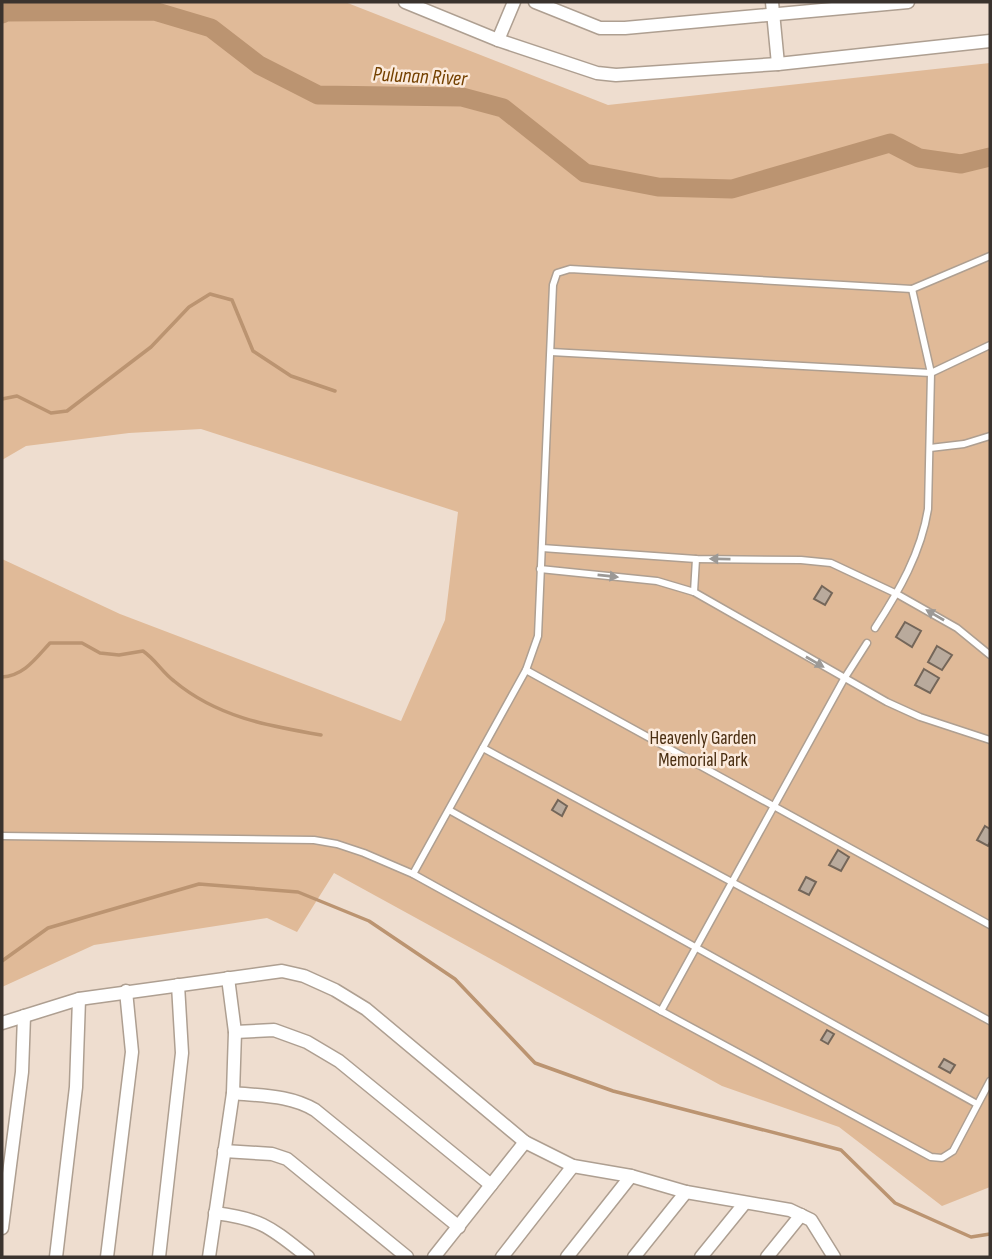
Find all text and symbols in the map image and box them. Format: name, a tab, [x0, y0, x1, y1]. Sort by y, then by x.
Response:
water label: Pulunan River	[372, 62, 469, 92]
one-way arrow	[709, 553, 731, 565]
one-way arrow	[597, 571, 619, 582]
one-way arrow	[925, 610, 945, 622]
one-way arrow	[805, 656, 824, 668]
park label: Heavenly Garden Memorial Park	[650, 727, 756, 772]

